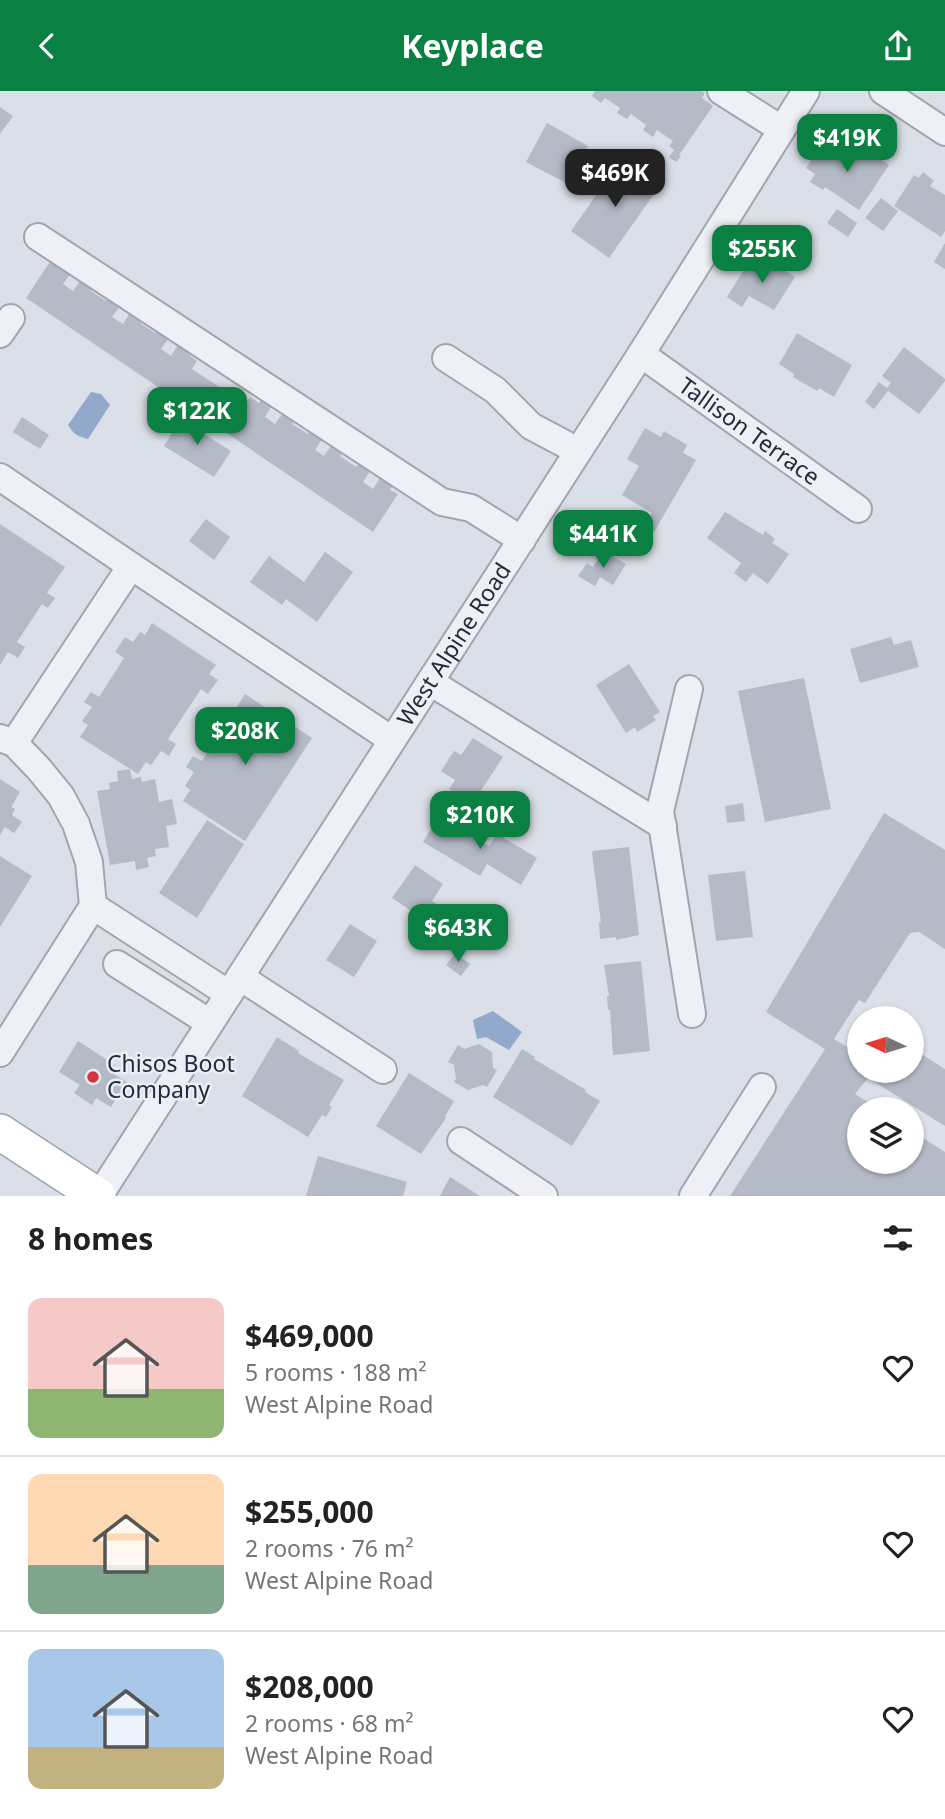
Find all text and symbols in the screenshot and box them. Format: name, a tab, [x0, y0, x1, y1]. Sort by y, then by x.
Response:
text: Keyplace	[401, 24, 544, 67]
icon: back	[28, 27, 66, 65]
icon: share	[879, 27, 917, 65]
pin: $419K	[798, 115, 896, 174]
text: $419K	[813, 121, 881, 153]
pin: $469K	[566, 149, 664, 209]
text: $469K	[581, 156, 649, 188]
pin: $255K	[713, 225, 811, 285]
text: $255K	[728, 232, 796, 264]
street label: Tallison Terrace	[673, 369, 827, 492]
pin: $122K	[148, 387, 246, 447]
text: $122K	[163, 394, 231, 426]
pin: $441K	[554, 511, 652, 570]
text: $441K	[569, 517, 637, 549]
street label: West Alpine Road	[389, 556, 518, 732]
pin: $208K	[196, 707, 294, 767]
text: $208K	[211, 714, 279, 746]
pin: $210K	[431, 791, 529, 851]
text: $210K	[446, 798, 514, 830]
pin: $643K	[409, 905, 507, 964]
text: $643K	[424, 911, 492, 943]
north arrow	[847, 1006, 924, 1083]
map controls	[847, 1006, 924, 1174]
place label: Chisos Boot Company	[107, 1047, 235, 1105]
marker: Chisos Boot Company	[85, 1069, 101, 1085]
button: layers	[847, 1097, 924, 1174]
text: 8 homes	[28, 1218, 153, 1259]
icon: filters	[879, 1219, 917, 1257]
text: $469,000	[245, 1315, 374, 1356]
icon: home	[84, 1326, 168, 1410]
icon: heart	[879, 1349, 917, 1387]
text: 5 rooms · 188 m²	[245, 1356, 427, 1388]
text: West Alpine Road	[245, 1388, 433, 1420]
text: $255,000	[245, 1491, 374, 1532]
icon: home	[84, 1502, 168, 1586]
icon: heart	[879, 1525, 917, 1563]
text: 2 rooms · 76 m²	[245, 1532, 414, 1564]
text: West Alpine Road	[245, 1564, 433, 1596]
text: $208,000	[245, 1666, 374, 1707]
icon: home	[84, 1677, 168, 1761]
icon: heart	[879, 1700, 917, 1738]
text: 2 rooms · 68 m²	[245, 1707, 414, 1739]
text: West Alpine Road	[245, 1739, 433, 1771]

